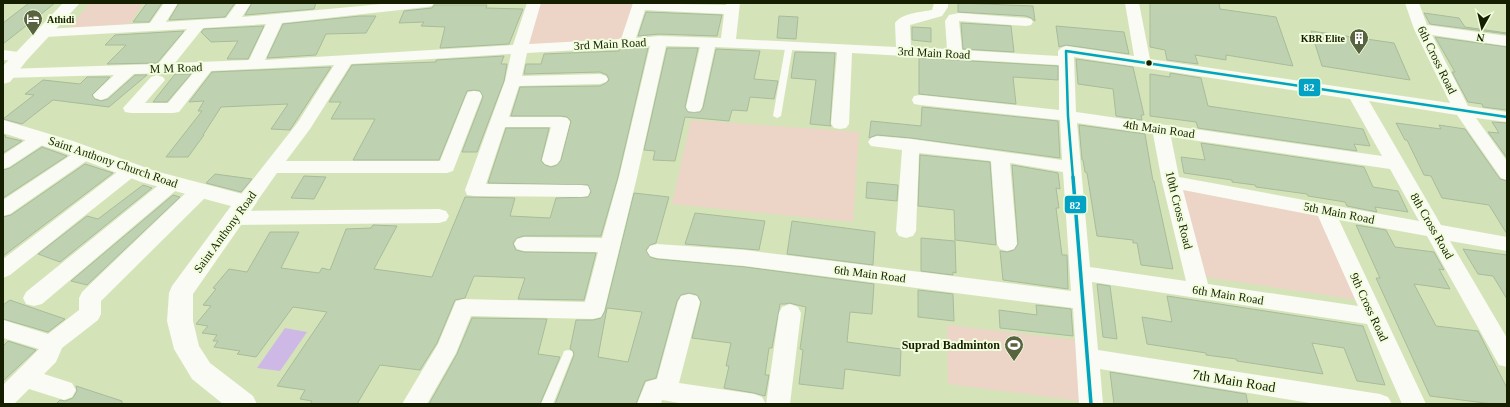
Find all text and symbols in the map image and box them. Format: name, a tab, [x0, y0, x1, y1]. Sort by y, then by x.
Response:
hotel icon: Athidi	[22, 8, 44, 36]
north arrow	[1462, 8, 1502, 48]
place label: Athidi	[47, 14, 74, 25]
street label: 6th Cross Road	[1414, 24, 1460, 96]
building icon: KBR Elite	[1348, 27, 1370, 55]
text: N	[1476, 31, 1485, 44]
place label: KBR Elite	[1301, 33, 1346, 44]
street label: 3rd Main Road	[573, 35, 647, 53]
street label: 3rd Main Road	[897, 44, 971, 62]
unlabelled marker	[1144, 58, 1154, 68]
street label: M M Road	[149, 60, 203, 76]
line badge: 82	[1298, 78, 1321, 97]
text: 82	[1304, 81, 1315, 93]
street label: 4th Main Road	[1122, 117, 1196, 141]
street label: Saint Anthony Church Road	[47, 133, 179, 191]
street label: 10th Cross Road	[1163, 169, 1195, 251]
street label: Saint Anthony Road	[191, 189, 259, 275]
street label: 8th Cross Road	[1407, 190, 1457, 262]
line badge: 82	[1064, 195, 1087, 214]
text: 82	[1070, 199, 1081, 211]
street label: 5th Main Road	[1302, 199, 1376, 227]
street label: 6th Main Road	[833, 263, 907, 285]
street label: 9th Cross Road	[1347, 271, 1391, 343]
street label: 6th Main Road	[1191, 282, 1265, 308]
sports icon: Suprad Badminton	[1003, 334, 1025, 362]
place label: Suprad Badminton	[902, 338, 1000, 352]
street label: 7th Main Road	[1191, 367, 1277, 395]

